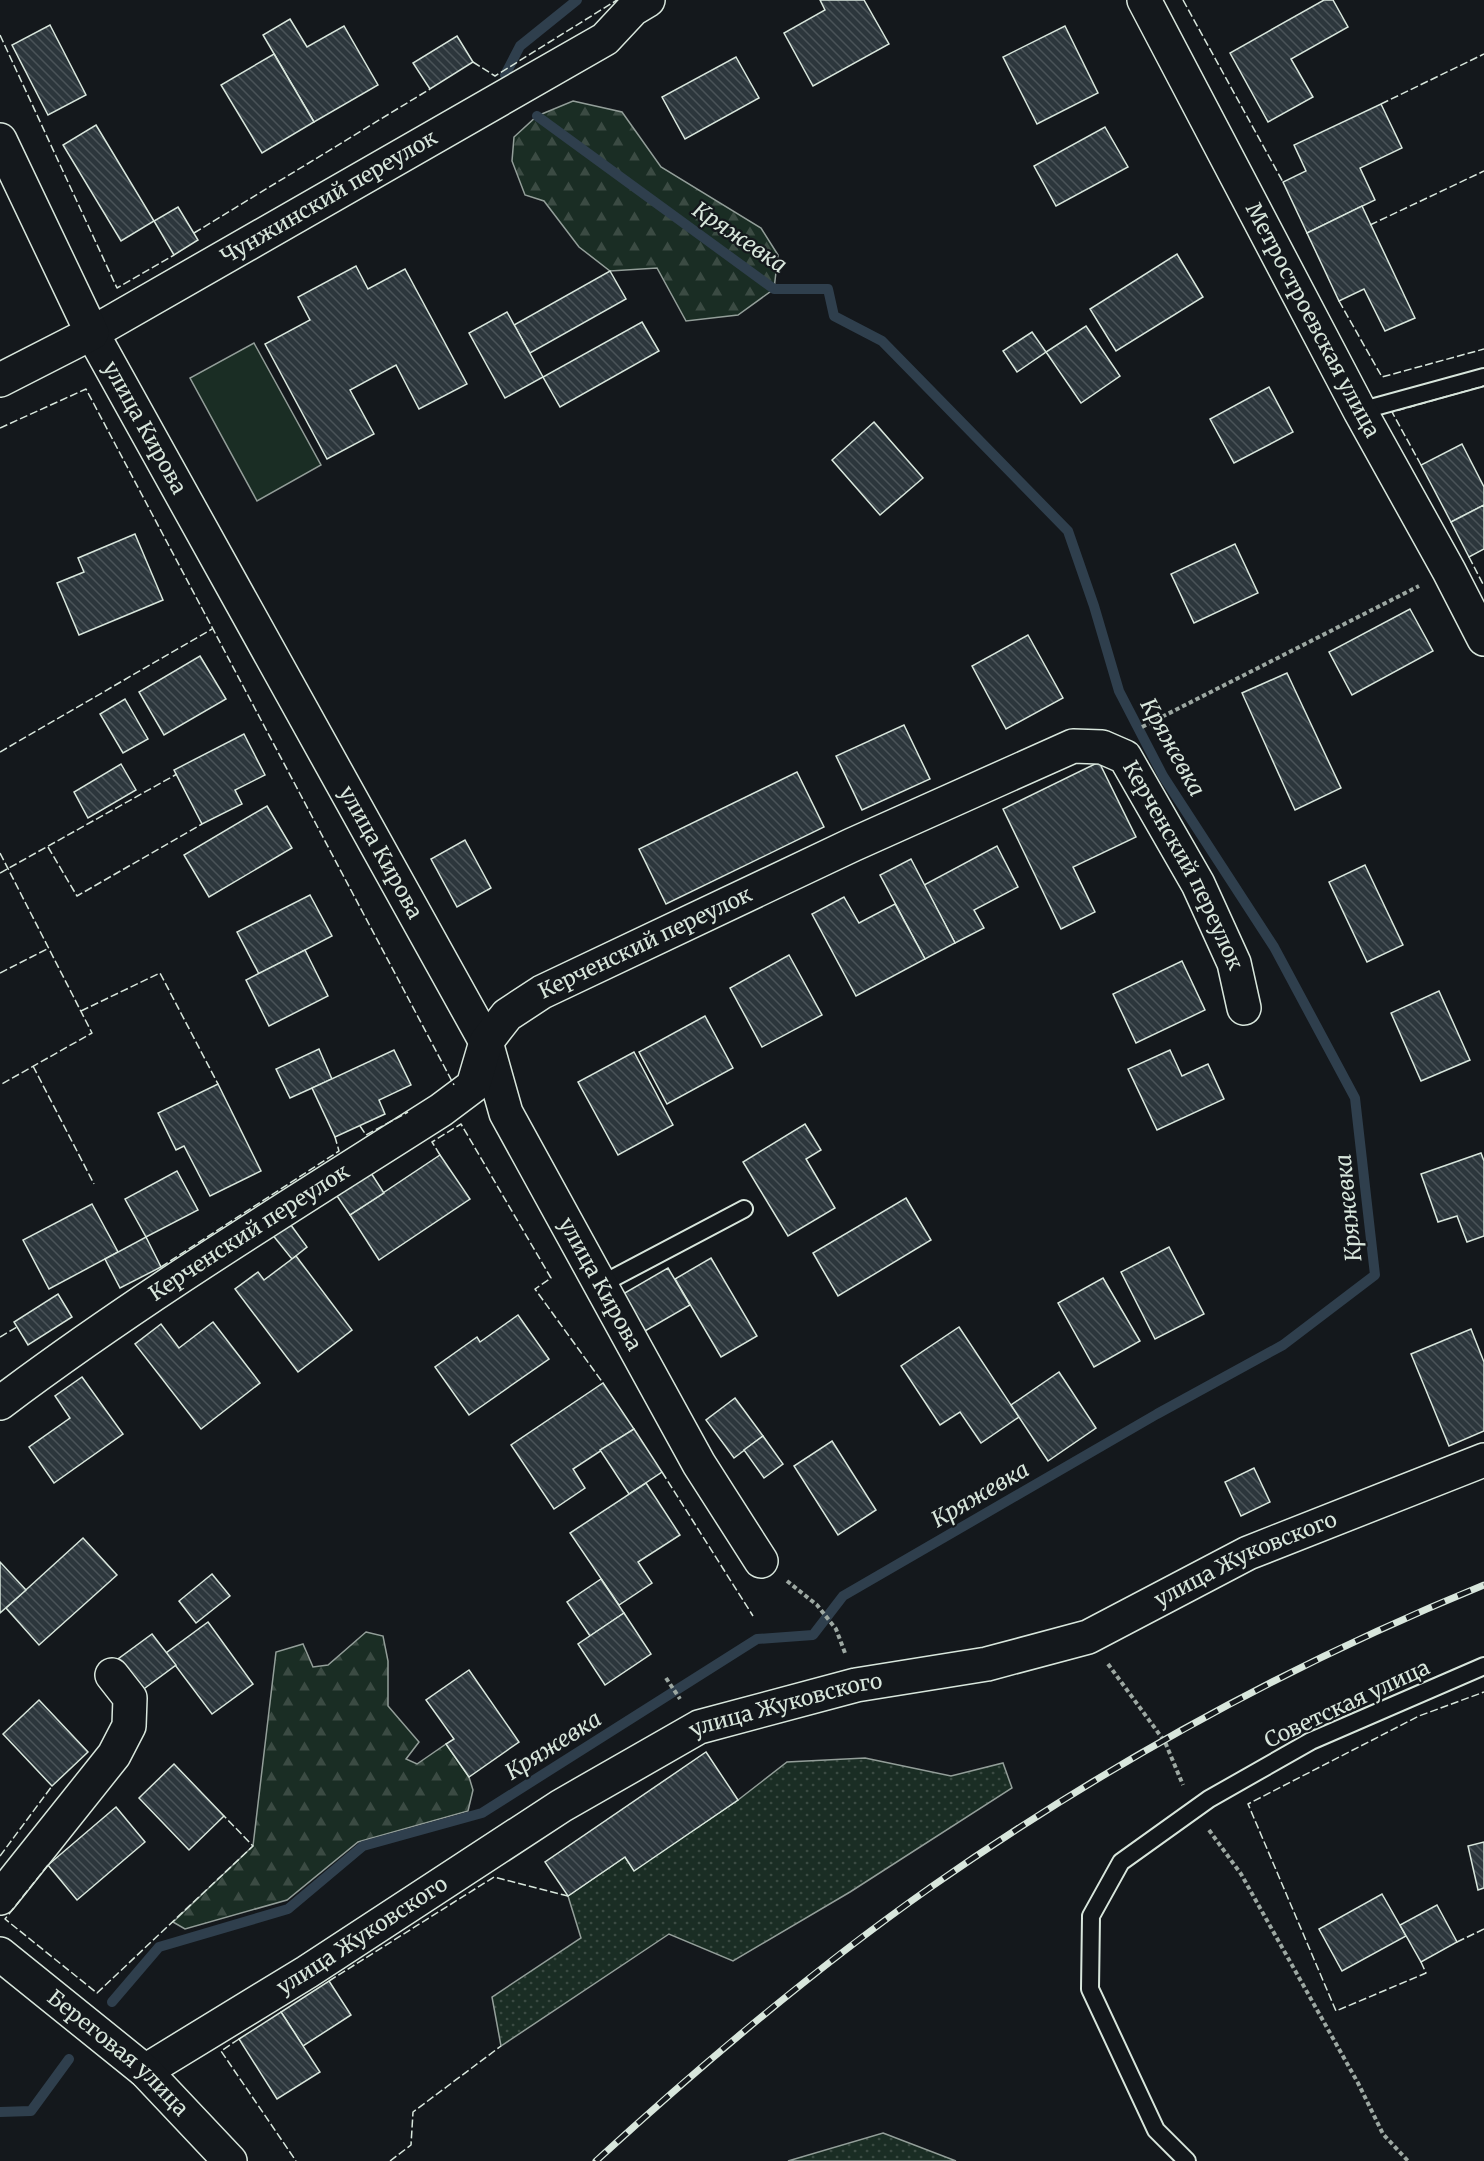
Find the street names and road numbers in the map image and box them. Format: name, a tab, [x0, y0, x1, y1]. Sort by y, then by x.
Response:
street label: Чунжинский переулок	[216, 124, 442, 270]
street label: Метростроевская улица	[1240, 198, 1386, 442]
street label: улица Кирова	[97, 356, 193, 499]
street label: Керченский переулок	[1117, 756, 1249, 974]
street label: улица Кирова	[333, 781, 429, 923]
street label: Керченский переулок	[534, 880, 756, 1005]
street label: Керченский переулок	[144, 1158, 354, 1307]
street label: улица Кирова	[553, 1212, 648, 1355]
street label: улица Жуковского	[1149, 1505, 1341, 1613]
street label: Советская улица	[1260, 1653, 1434, 1754]
street label: улица Жуковского	[684, 1667, 884, 1743]
street label: улица Жуковского	[272, 1870, 452, 2000]
street label: Береговая улица	[42, 1984, 195, 2122]

